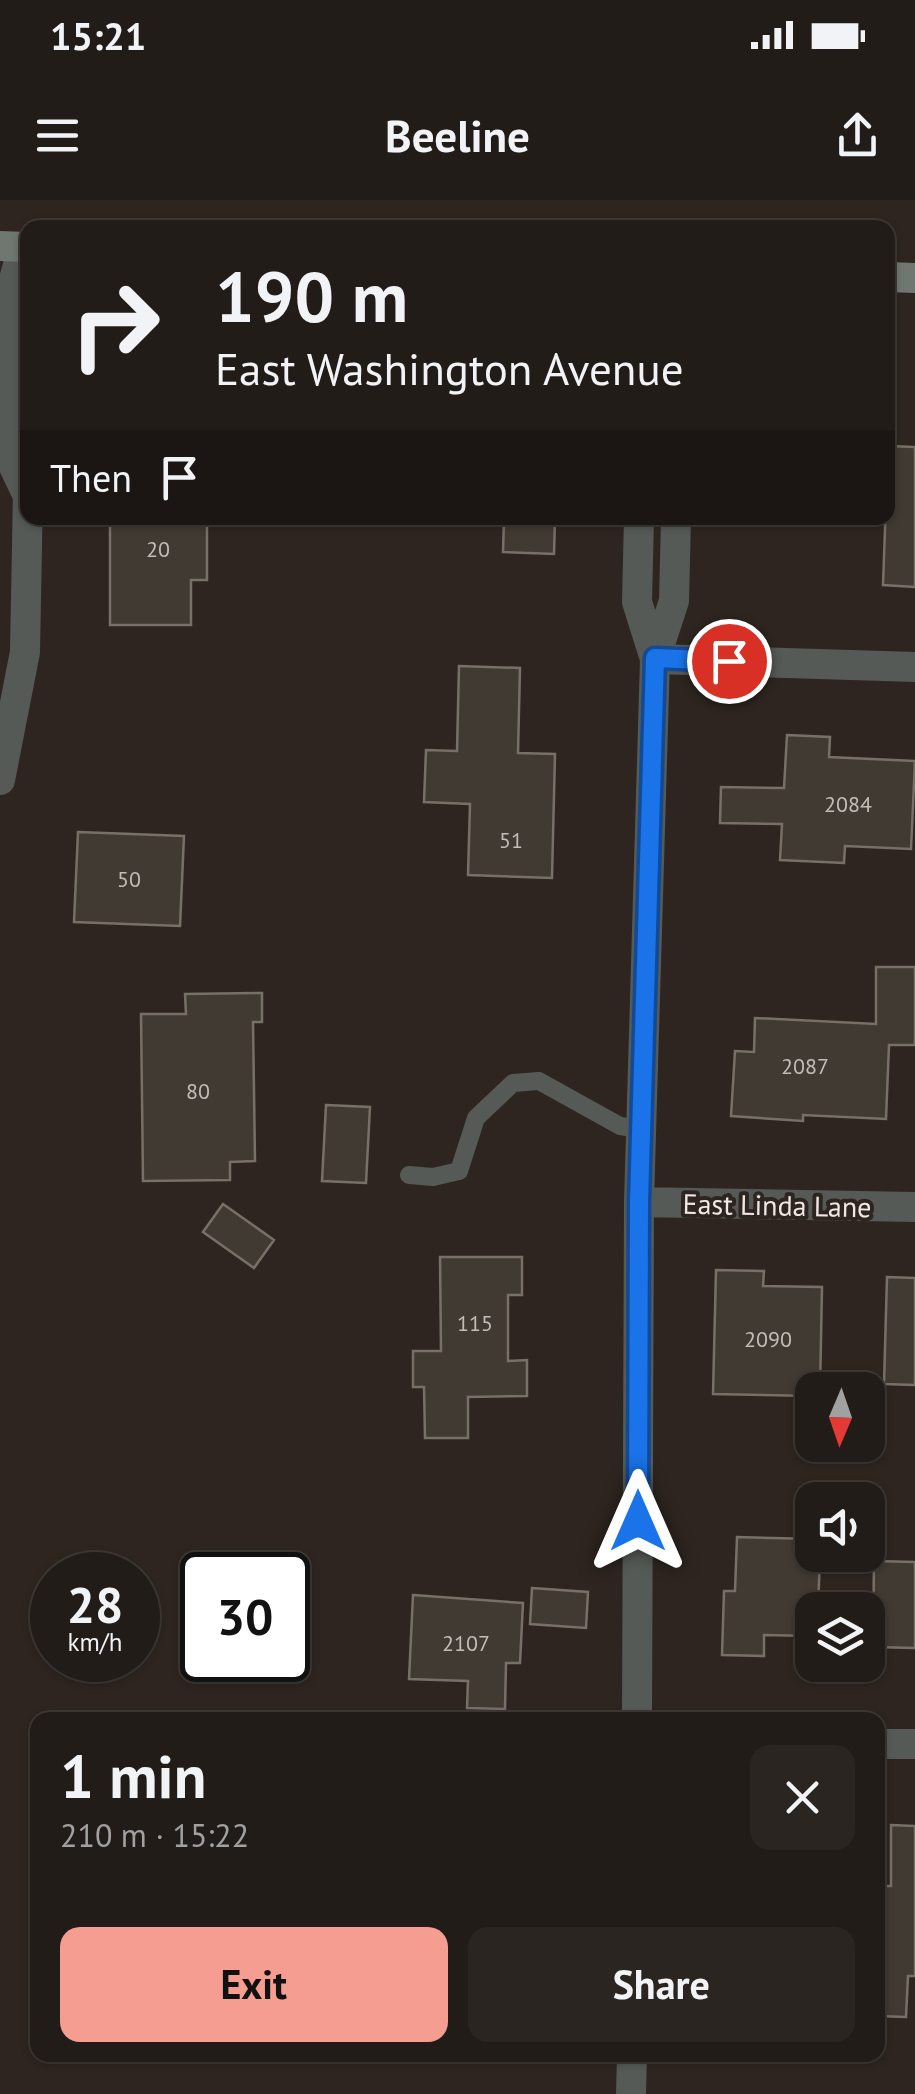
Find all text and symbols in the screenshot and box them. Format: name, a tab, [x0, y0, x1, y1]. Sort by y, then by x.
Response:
text: 15:21	[50, 11, 146, 60]
text: Beeline	[385, 106, 530, 164]
icon: menu	[30, 108, 85, 163]
icon: share	[830, 108, 885, 163]
text: 190 m	[215, 251, 408, 341]
icon: right	[50, 260, 180, 390]
text: East Washington Avenue	[215, 339, 684, 397]
icon: arrive	[152, 450, 207, 505]
text: Then	[50, 453, 132, 502]
house number: 20	[146, 535, 170, 563]
pin	[687, 619, 772, 704]
icon: arrive	[702, 634, 757, 689]
house number: 2084	[824, 790, 872, 818]
house number: 51	[499, 826, 523, 854]
house number: 50	[117, 865, 141, 893]
house number: 2087	[781, 1052, 829, 1080]
house number: 80	[186, 1077, 210, 1105]
street label: East Linda Lane	[682, 1185, 872, 1225]
house number: 115	[457, 1309, 493, 1337]
house number: 2090	[744, 1325, 792, 1353]
north arrow	[795, 1372, 885, 1462]
map controls	[795, 1372, 885, 1682]
position arrow	[586, 1469, 690, 1573]
button: sound	[795, 1482, 885, 1572]
speed limit sign: 30	[180, 1552, 310, 1682]
text: 28	[67, 1572, 123, 1637]
button: layers	[795, 1592, 885, 1682]
text: km/h	[68, 1626, 122, 1658]
house number: 2107	[442, 1629, 490, 1657]
text: 1 min	[60, 1737, 206, 1815]
button: close	[750, 1745, 855, 1850]
text: 210 m · 15:22	[60, 1814, 249, 1856]
button: Exit	[60, 1927, 448, 2042]
button: Share	[468, 1927, 855, 2042]

